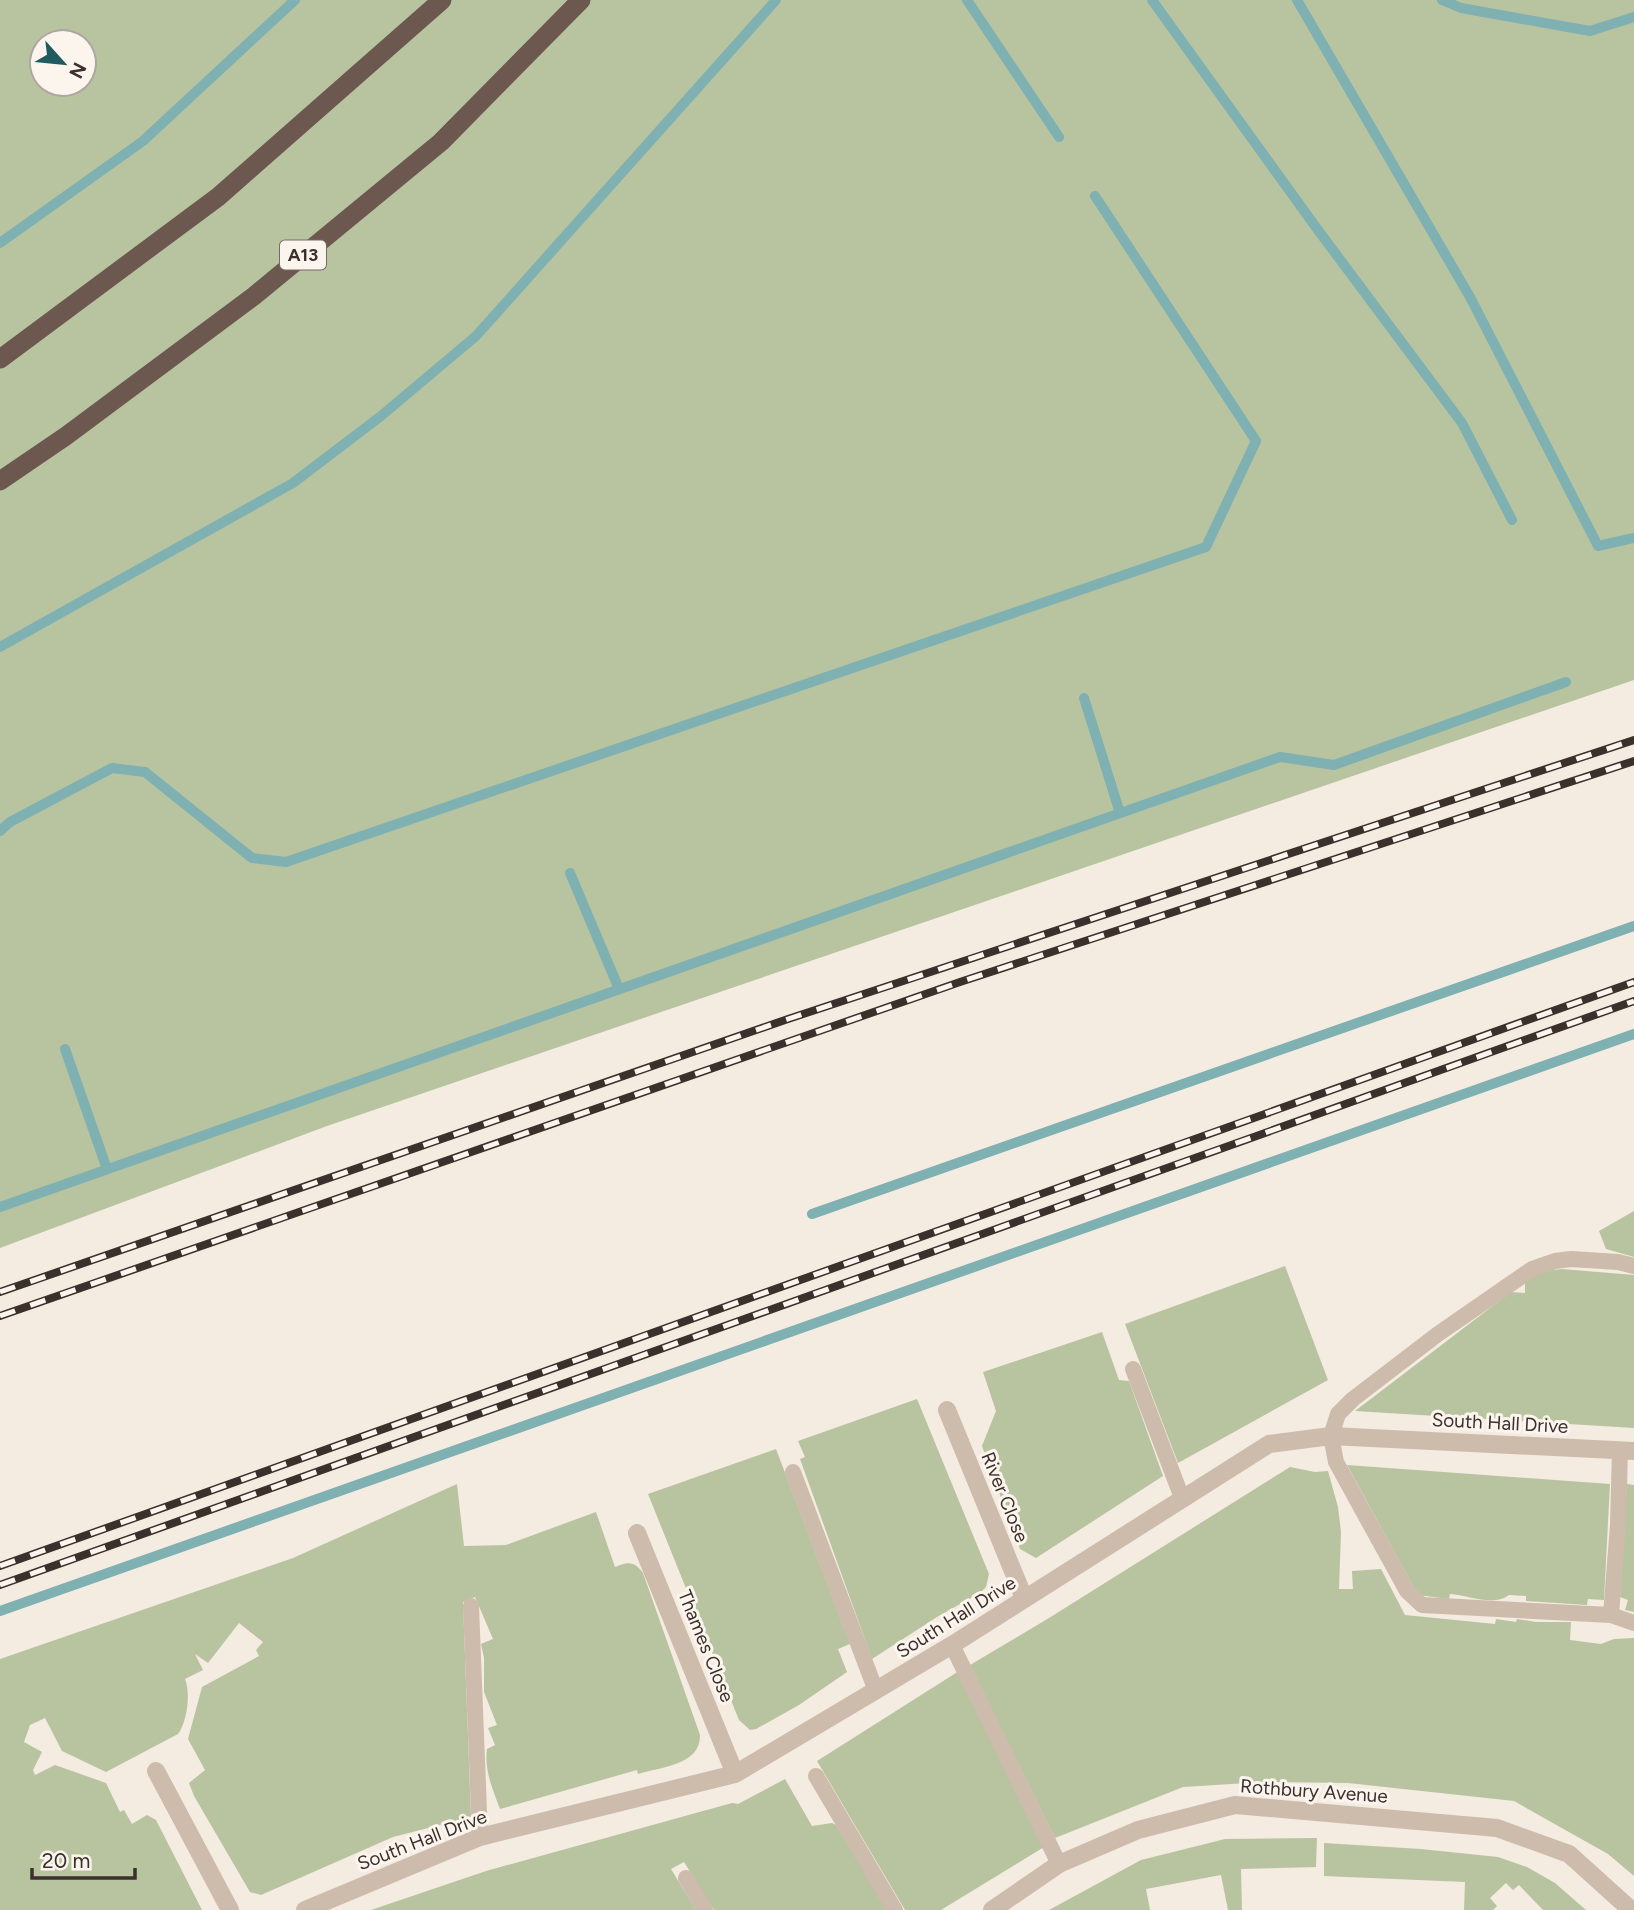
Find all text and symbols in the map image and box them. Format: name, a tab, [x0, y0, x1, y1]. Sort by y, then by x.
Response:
north arrow	[28, 28, 98, 98]
text: N	[64, 59, 91, 82]
road number: A13	[280, 241, 326, 270]
street label: South Hall Drive	[1431, 1408, 1569, 1438]
street label: River Close	[976, 1448, 1034, 1546]
street label: South Hall Drive	[892, 1571, 1020, 1663]
street label: Thames Close	[673, 1587, 739, 1705]
street label: Rothbury Avenue	[1239, 1774, 1389, 1808]
street label: South Hall Drive	[354, 1805, 490, 1875]
scale bar	[32, 1836, 135, 1880]
text: 20 m	[42, 1848, 90, 1873]

